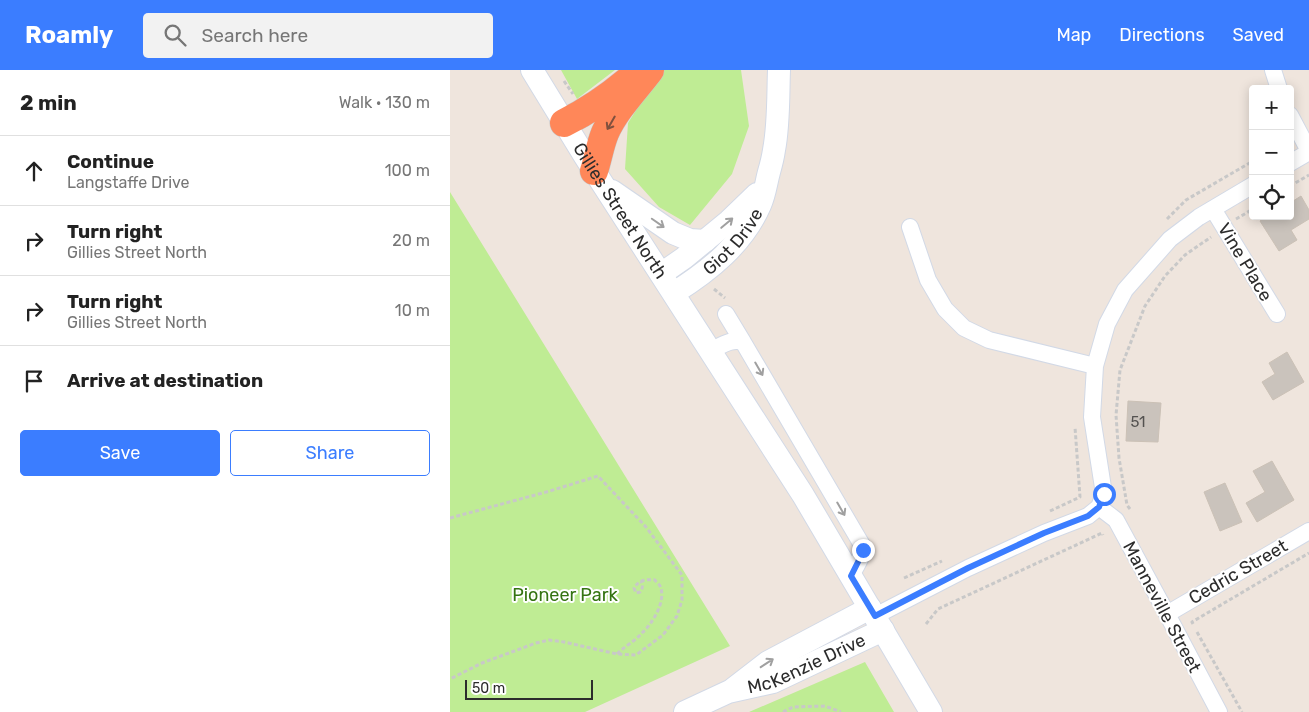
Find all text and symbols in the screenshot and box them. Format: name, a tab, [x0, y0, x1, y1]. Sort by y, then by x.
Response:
search box	[143, 13, 493, 58]
text: Roamly	[25, 21, 113, 49]
icon: search	[161, 21, 189, 49]
text: Search here	[201, 24, 308, 47]
text: Map	[1056, 24, 1091, 46]
text: Directions	[1119, 24, 1205, 46]
text: Saved	[1233, 24, 1284, 46]
map controls	[1249, 85, 1294, 220]
button: +	[1249, 85, 1294, 130]
text: 2 min	[20, 90, 77, 115]
text: Walk · 130 m	[339, 93, 430, 112]
one-way arrow	[605, 116, 615, 130]
button: −	[1249, 130, 1294, 175]
street label: Gillies Street North	[568, 139, 672, 283]
text: Continue	[67, 150, 154, 173]
icon: ahead	[20, 157, 48, 185]
text: 100 m	[385, 161, 430, 180]
text: Langstaffe Drive	[67, 173, 190, 192]
button: locate	[1249, 175, 1294, 220]
street label: Giot Drive	[698, 205, 768, 280]
one-way arrow	[720, 217, 733, 228]
one-way arrow	[650, 218, 664, 228]
street label: Vine Place	[1213, 219, 1277, 305]
text: Turn right	[67, 220, 162, 243]
icon: right	[20, 227, 48, 255]
text: 20 m	[392, 231, 430, 250]
text: Gillies Street North	[67, 243, 207, 262]
text: Turn right	[67, 290, 162, 313]
icon: right	[20, 297, 48, 325]
text: 10 m	[395, 301, 430, 320]
text: Gillies Street North	[67, 313, 207, 332]
one-way arrow	[754, 361, 764, 375]
icon: arrive	[20, 367, 48, 395]
text: Arrive at destination	[67, 369, 263, 392]
house number: 51	[1130, 413, 1146, 431]
button: Save	[20, 430, 220, 476]
button: Share	[230, 430, 430, 476]
route start	[1093, 483, 1116, 506]
one-way arrow	[836, 501, 846, 516]
street label: Cedric Street	[1185, 535, 1291, 609]
street label: Manneville Street	[1118, 538, 1206, 676]
route end	[852, 539, 875, 562]
park label: Pioneer Park	[512, 584, 619, 606]
street label: McKenzie Drive	[745, 629, 869, 698]
one-way arrow	[760, 658, 774, 668]
scale bar	[465, 677, 592, 700]
text: 50 m	[472, 680, 505, 697]

